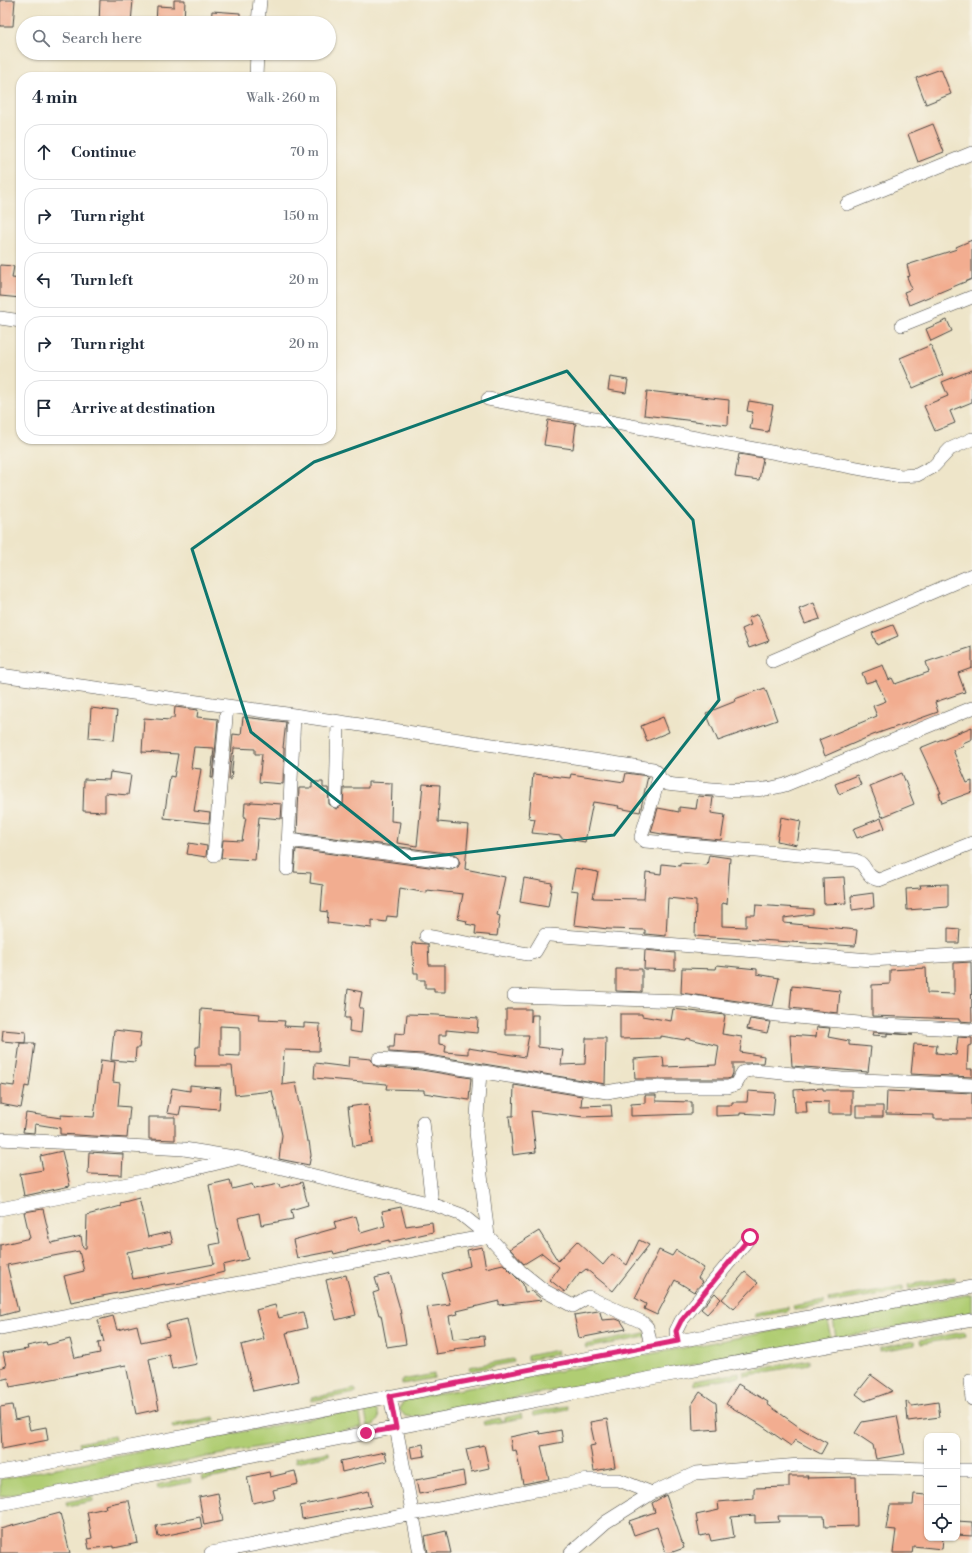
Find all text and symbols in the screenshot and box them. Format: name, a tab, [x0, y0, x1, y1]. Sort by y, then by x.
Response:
search box	[16, 16, 336, 60]
icon: search	[30, 27, 52, 49]
text: Search here	[62, 29, 142, 48]
text: 4 min	[32, 87, 77, 109]
text: Walk · 260 m	[246, 90, 320, 106]
icon: ahead	[33, 141, 55, 163]
text: Continue	[71, 143, 136, 162]
text: 70 m	[290, 144, 319, 160]
icon: right	[33, 205, 55, 227]
text: Turn right	[71, 207, 145, 226]
text: 150 m	[284, 208, 319, 224]
icon: left	[33, 269, 55, 291]
text: Turn left	[71, 271, 133, 290]
text: 20 m	[289, 272, 319, 288]
icon: right	[33, 333, 55, 355]
text: Turn right	[71, 335, 145, 354]
text: 20 m	[289, 336, 319, 352]
icon: arrive	[33, 397, 55, 419]
text: Arrive at destination	[71, 399, 215, 418]
route start	[741, 1228, 759, 1246]
route end	[357, 1424, 375, 1442]
map controls	[924, 1433, 960, 1541]
button: +	[924, 1433, 960, 1469]
button: −	[924, 1469, 960, 1505]
button: locate	[924, 1505, 960, 1541]

